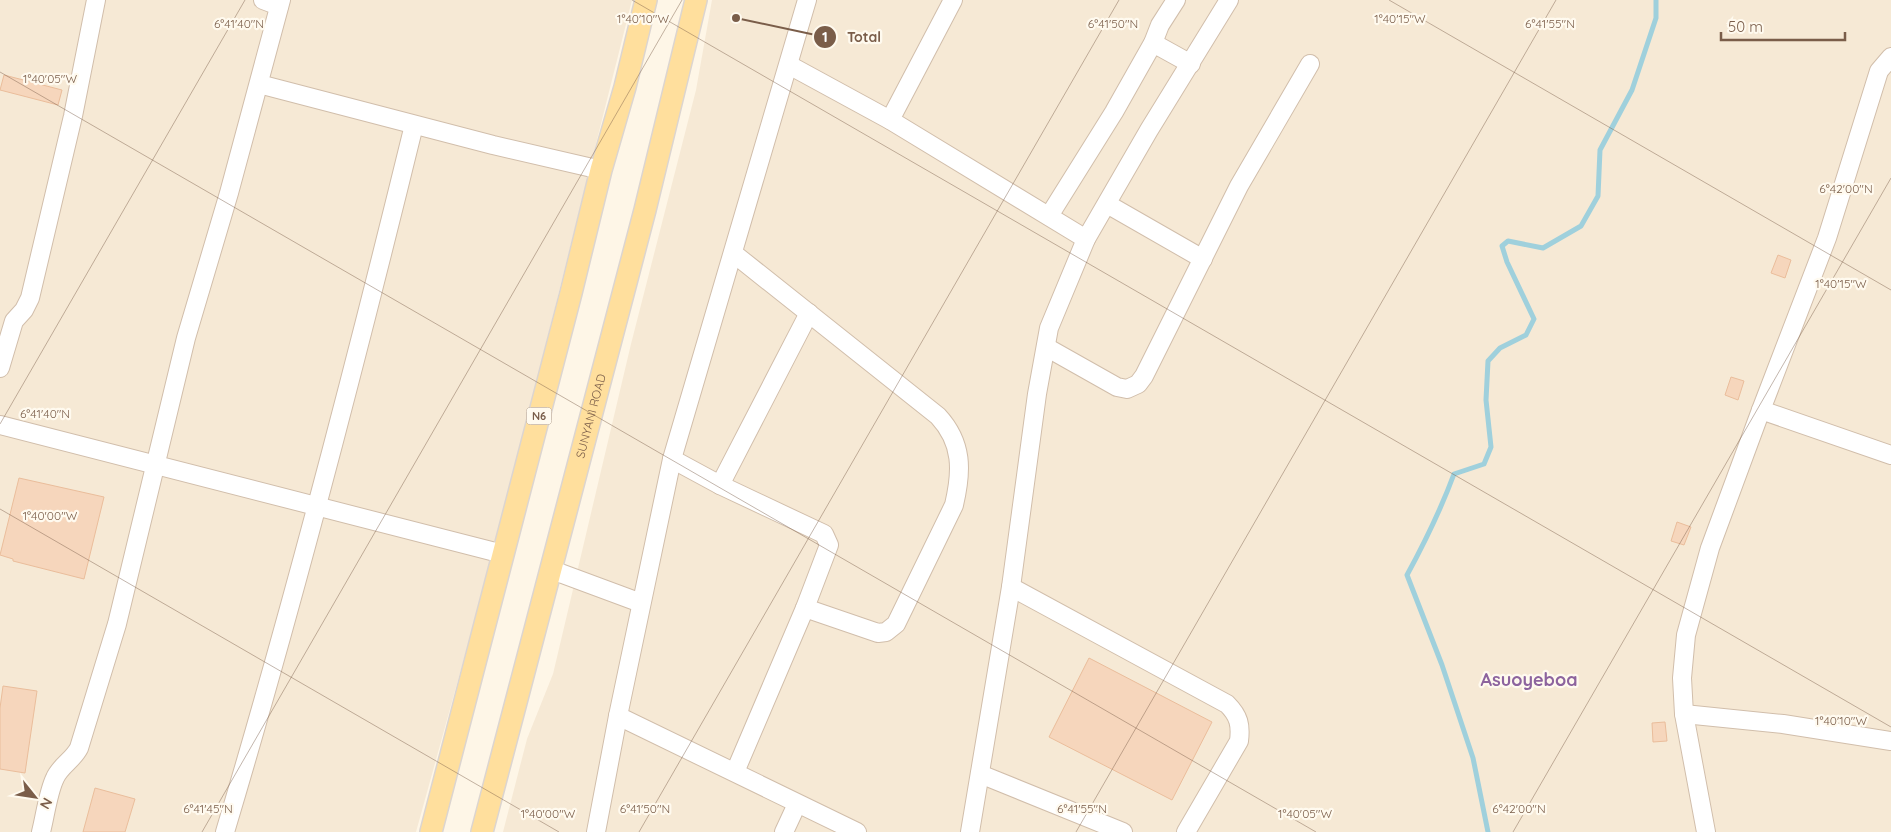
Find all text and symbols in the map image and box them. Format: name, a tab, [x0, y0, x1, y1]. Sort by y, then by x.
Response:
scale bar	[1721, 10, 1845, 42]
text: 1°40'10"W	[617, 11, 669, 26]
text: 1°40'15"W	[1374, 11, 1426, 26]
text: 6°41'40"N	[214, 16, 264, 31]
text: 6°41'50"N	[1088, 16, 1138, 31]
text: 6°41'55"N	[1525, 16, 1575, 31]
text: 50 m	[1728, 17, 1763, 36]
callout: Total	[812, 22, 891, 51]
text: 1	[822, 27, 828, 46]
text: Total	[847, 28, 881, 46]
text: 1°40'05"W	[23, 71, 77, 86]
text: 6°42'00"N	[1819, 181, 1873, 196]
text: 1°40'15"W	[1815, 276, 1867, 291]
street label: SUNYANI ROAD	[572, 372, 609, 460]
text: 6°41'40"N	[20, 406, 70, 421]
road number: N6	[526, 408, 552, 424]
text: 1°40'00"W	[23, 508, 78, 523]
district label: Asuoyeboa	[1481, 668, 1577, 691]
text: 1°40'10"W	[1815, 713, 1867, 728]
north arrow	[10, 772, 60, 822]
text: N	[36, 795, 57, 812]
text: 6°41'45"N	[183, 801, 233, 816]
text: 6°41'50"N	[620, 801, 670, 816]
text: 6°41'55"N	[1057, 801, 1107, 816]
text: 6°42'00"N	[1492, 801, 1546, 816]
text: 1°40'00"W	[521, 806, 576, 821]
text: 1°40'05"W	[1278, 806, 1332, 821]

